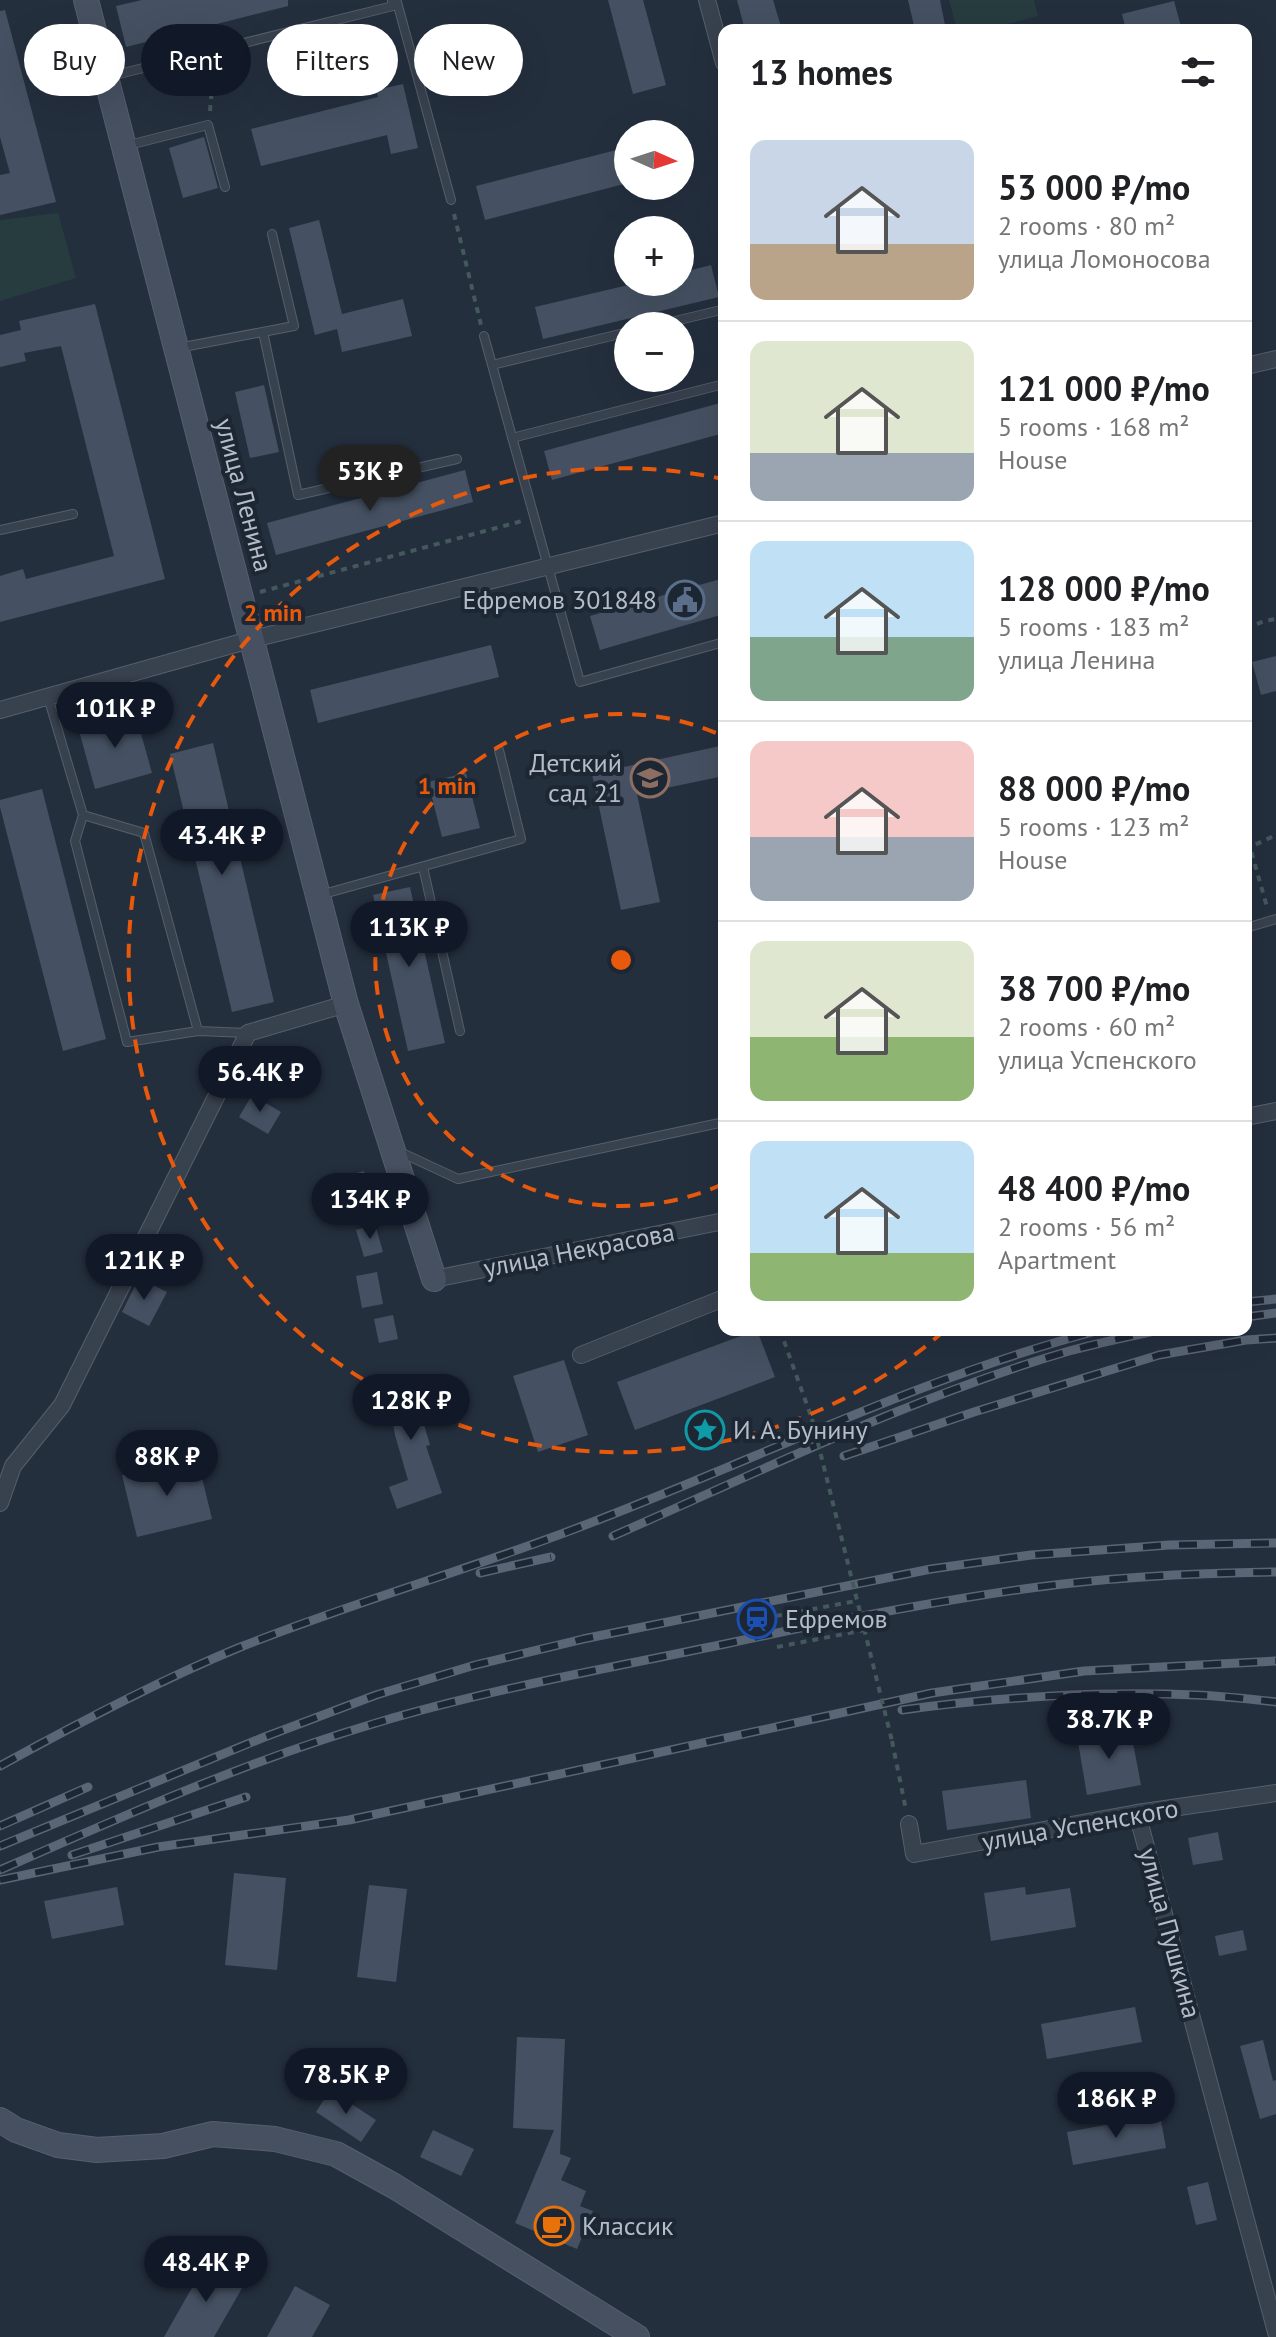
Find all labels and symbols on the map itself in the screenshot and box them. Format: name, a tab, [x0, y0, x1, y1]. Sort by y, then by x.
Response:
north arrow	[614, 120, 694, 200]
street label: улица Ленина	[208, 415, 281, 575]
pin: 53K ₽	[314, 445, 426, 513]
public building icon: Ефремов 301848	[664, 579, 706, 621]
place label: Ефремов 301848	[462, 583, 657, 616]
text: 2 min	[244, 597, 302, 628]
pin: 101K ₽	[50, 682, 180, 750]
place label: Детский сад 21	[530, 746, 622, 809]
school or university icon: Детский сад 21	[629, 757, 671, 799]
text: 1 min	[418, 770, 476, 801]
pin: 43.4K ₽	[148, 809, 296, 877]
pin: 113K ₽	[344, 901, 474, 969]
centre of rings	[607, 946, 635, 974]
pin: 56.4K ₽	[186, 1046, 334, 1114]
pin: 134K ₽	[305, 1173, 435, 1241]
street label: улица Некрасова	[480, 1215, 677, 1284]
pin: 121K ₽	[79, 1234, 209, 1302]
pin: 128K ₽	[346, 1374, 476, 1442]
place icon: И. А. Бунину	[684, 1409, 726, 1451]
place label: И. А. Бунину	[733, 1413, 868, 1446]
pin: 88K ₽	[111, 1430, 223, 1498]
station icon: Ефремов	[736, 1598, 778, 1640]
place label: Ефремов	[785, 1602, 888, 1635]
pin: 38.7K ₽	[1035, 1693, 1183, 1761]
street label: улица Успенского	[979, 1791, 1181, 1858]
street label: улица Пушкина	[1132, 1844, 1209, 2022]
pin: 78.5K ₽	[272, 2048, 420, 2116]
pin: 186K ₽	[1051, 2072, 1181, 2140]
cafe icon: Классик	[533, 2205, 575, 2247]
place label: Классик	[582, 2209, 674, 2242]
pin: 48.4K ₽	[132, 2236, 280, 2304]

